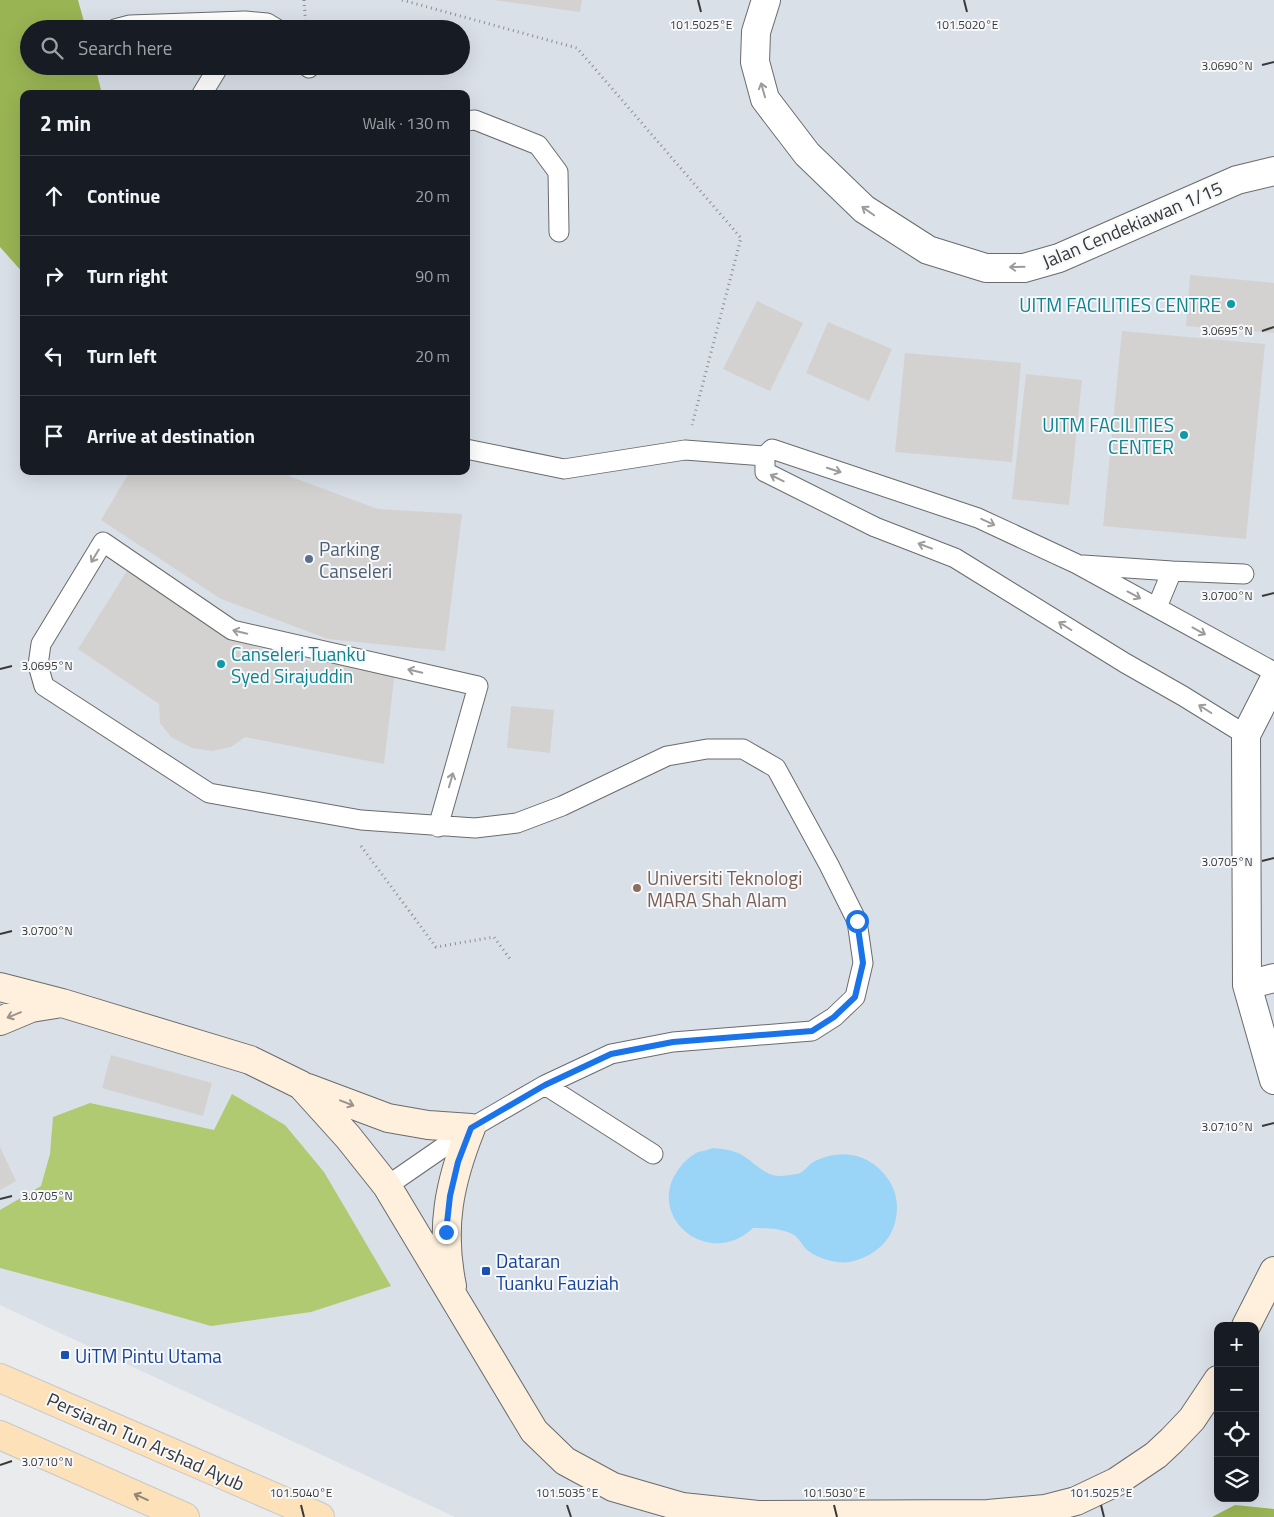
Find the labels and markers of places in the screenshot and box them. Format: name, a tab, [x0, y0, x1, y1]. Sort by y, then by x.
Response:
place label: UITM FACILITIES CENTRE	[1019, 290, 1221, 319]
marker: UITM FACILITIES CENTRE	[1225, 298, 1237, 310]
place label: UITM FACILITIES CENTER	[1042, 410, 1174, 461]
marker: UITM FACILITIES CENTER	[1178, 429, 1190, 441]
place label: Parking Canseleri	[319, 534, 392, 585]
marker: Parking Canseleri	[303, 553, 315, 565]
place label: Canseleri Tuanku Syed Sirajuddin	[231, 639, 366, 690]
marker: Canseleri Tuanku Syed Sirajuddin	[215, 658, 227, 670]
place label: Universiti Teknologi MARA Shah Alam	[647, 863, 802, 914]
marker: Universiti Teknologi MARA Shah Alam	[631, 882, 643, 894]
place label: Dataran Tuanku Fauziah	[496, 1246, 619, 1297]
marker: Dataran Tuanku Fauziah	[480, 1265, 492, 1277]
place label: UiTM Pintu Utama	[75, 1341, 222, 1370]
marker: UiTM Pintu Utama	[59, 1349, 71, 1361]

